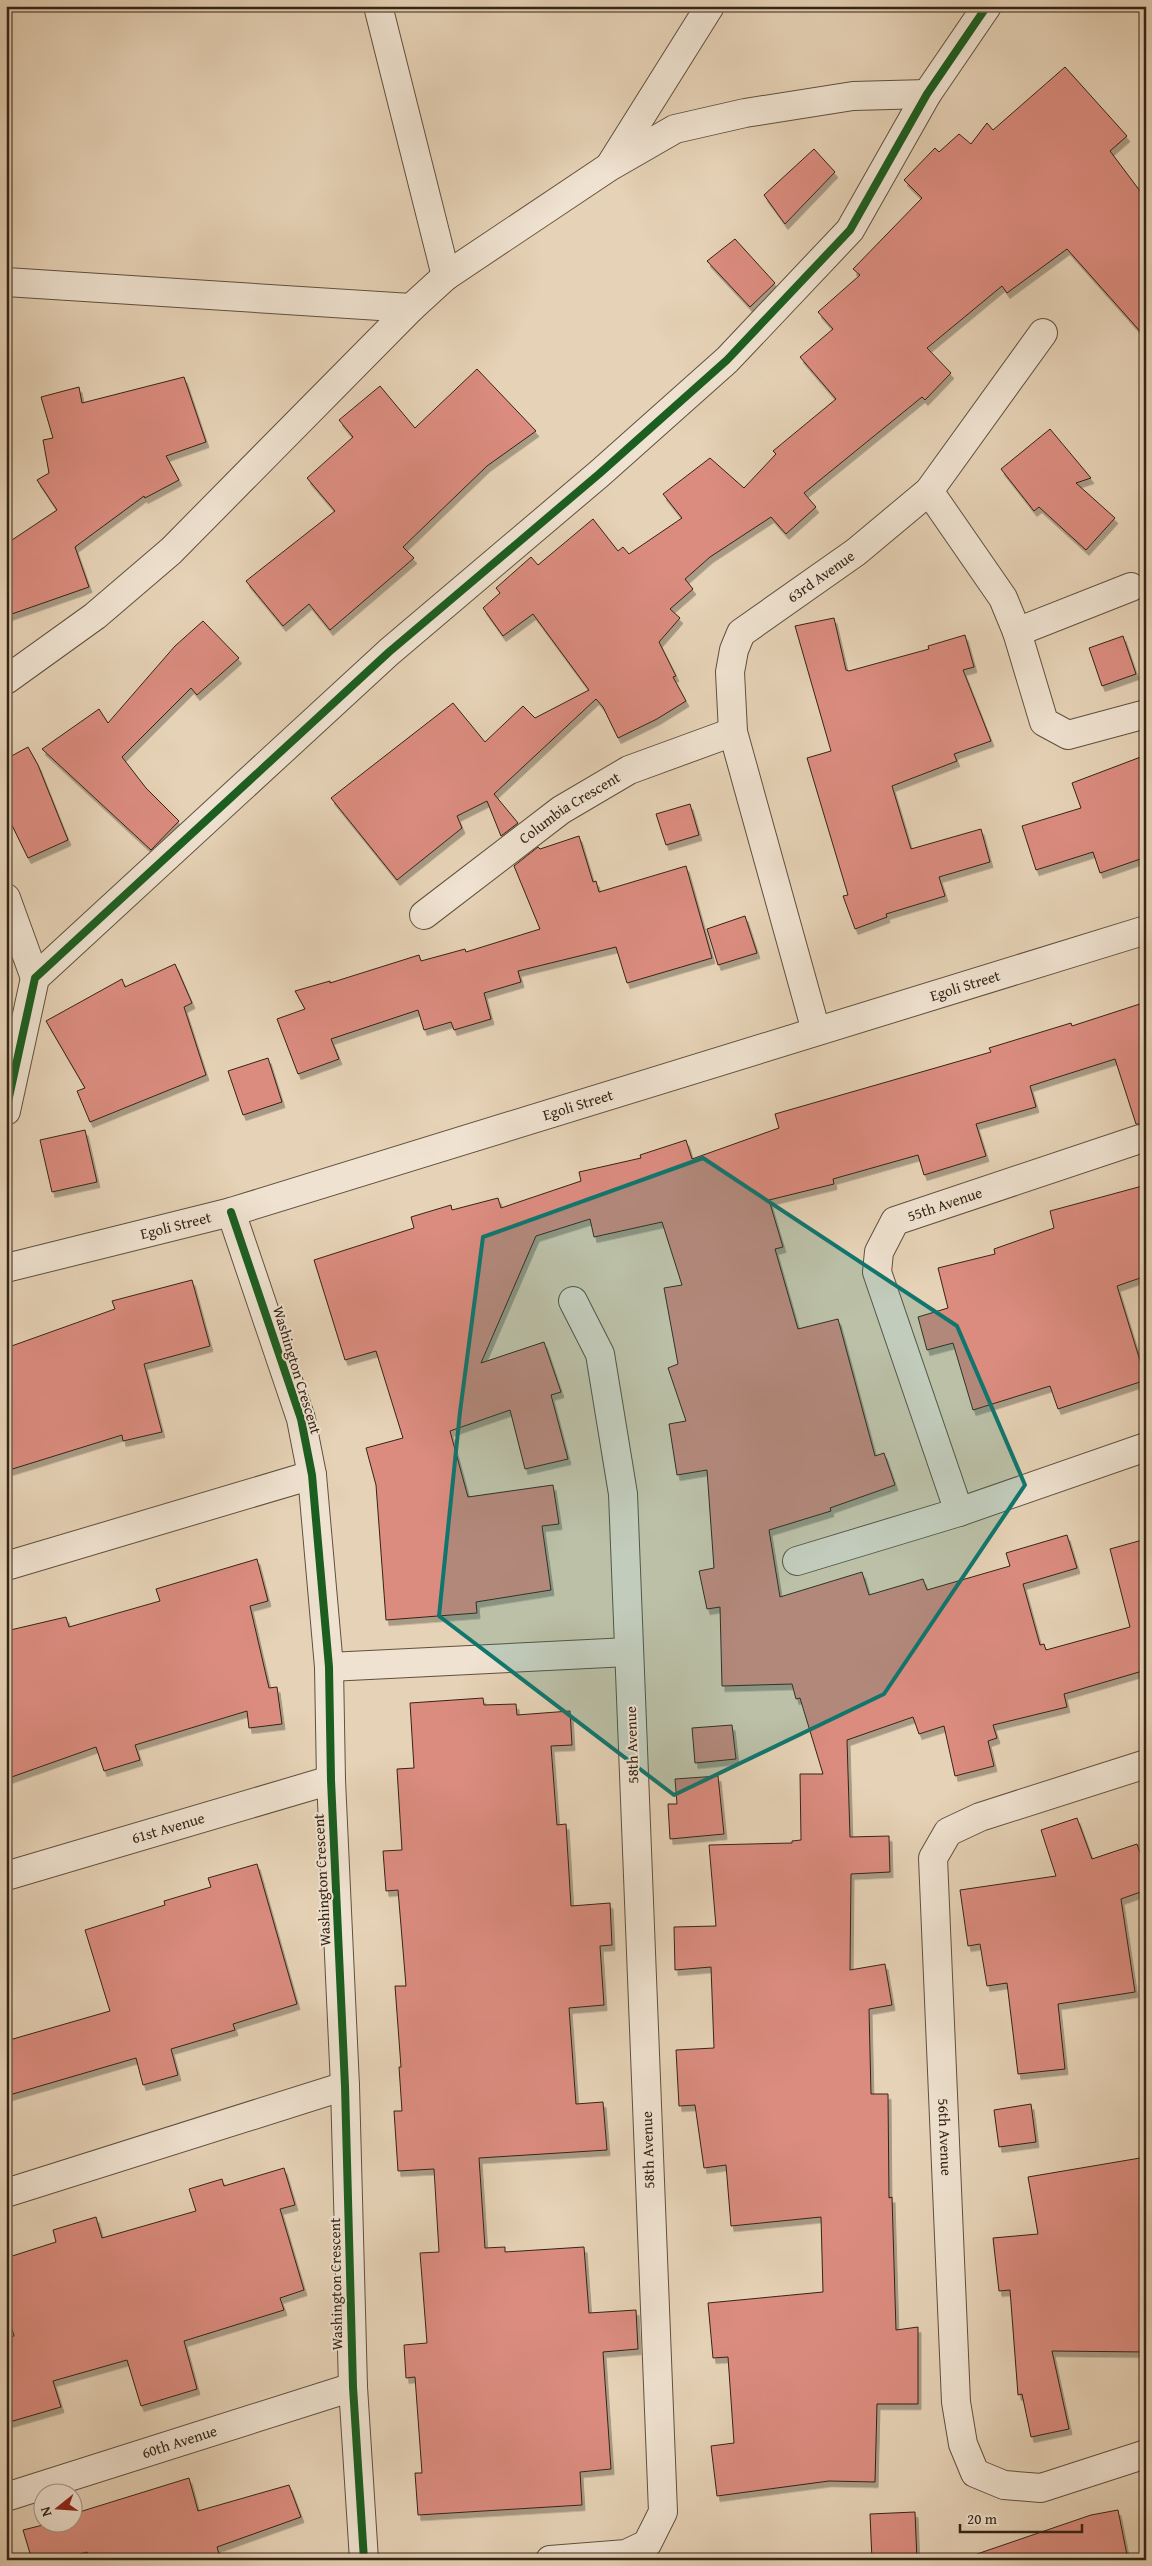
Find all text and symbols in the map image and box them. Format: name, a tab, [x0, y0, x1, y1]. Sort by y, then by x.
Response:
street label: 63rd Avenue	[783, 545, 859, 607]
street label: Columbia Crescent	[514, 766, 624, 849]
street label: Egoli Street	[927, 964, 1003, 1006]
street label: Egoli Street	[540, 1084, 616, 1125]
street label: 55th Avenue	[904, 1182, 985, 1226]
street label: Egoli Street	[138, 1206, 214, 1244]
street label: Washington Crescent	[268, 1303, 327, 1437]
street label: 58th Avenue	[620, 1706, 643, 1784]
street label: 61st Avenue	[129, 1807, 207, 1848]
street label: Washington Crescent	[308, 1812, 335, 1947]
street label: 56th Avenue	[933, 2098, 957, 2176]
street label: 58th Avenue	[636, 2111, 659, 2189]
street label: Washington Crescent	[324, 2217, 347, 2351]
street label: 60th Avenue	[139, 2420, 220, 2463]
north arrow	[32, 2484, 82, 2534]
scale bar	[960, 2501, 1082, 2533]
text: N	[34, 2504, 56, 2519]
text: 20 m	[967, 2508, 998, 2529]

